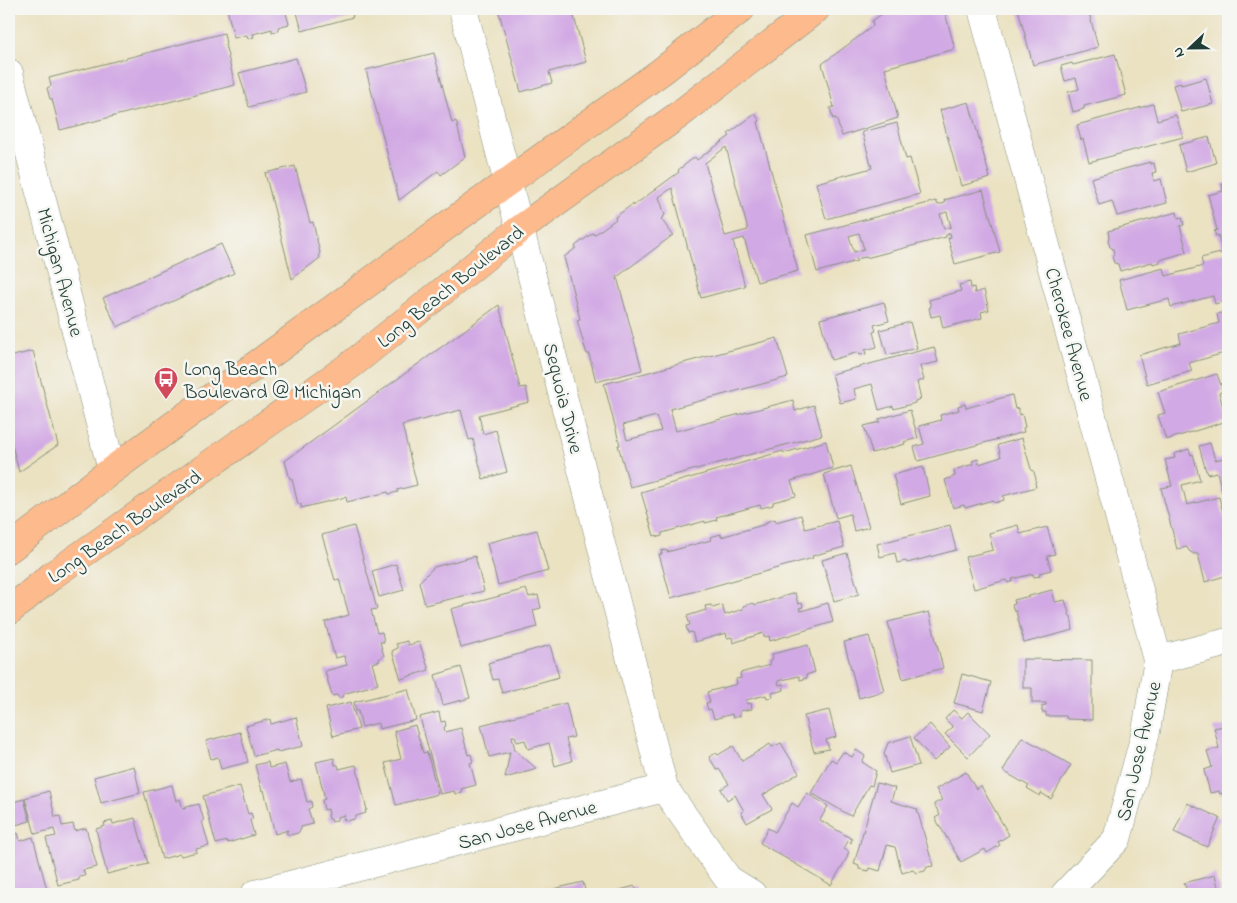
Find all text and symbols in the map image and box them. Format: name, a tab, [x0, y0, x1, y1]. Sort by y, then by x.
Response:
north arrow	[1164, 22, 1214, 72]
text: N	[1168, 44, 1191, 61]
street label: Michigan Avenue	[27, 205, 90, 341]
street label: Long Beach Boulevard	[372, 219, 532, 357]
street label: Cherokee Avenue	[1036, 265, 1099, 405]
street label: Sequoia Drive	[534, 340, 589, 457]
place label: Long Beach Boulevard @ Michigan	[183, 356, 361, 409]
bus stop icon: Long Beach Boulevard @ Michigan	[153, 366, 179, 400]
street label: Long Beach Boulevard	[43, 464, 209, 593]
street label: San Jose Avenue	[1110, 679, 1171, 824]
street label: San Jose Avenue	[455, 794, 600, 859]

